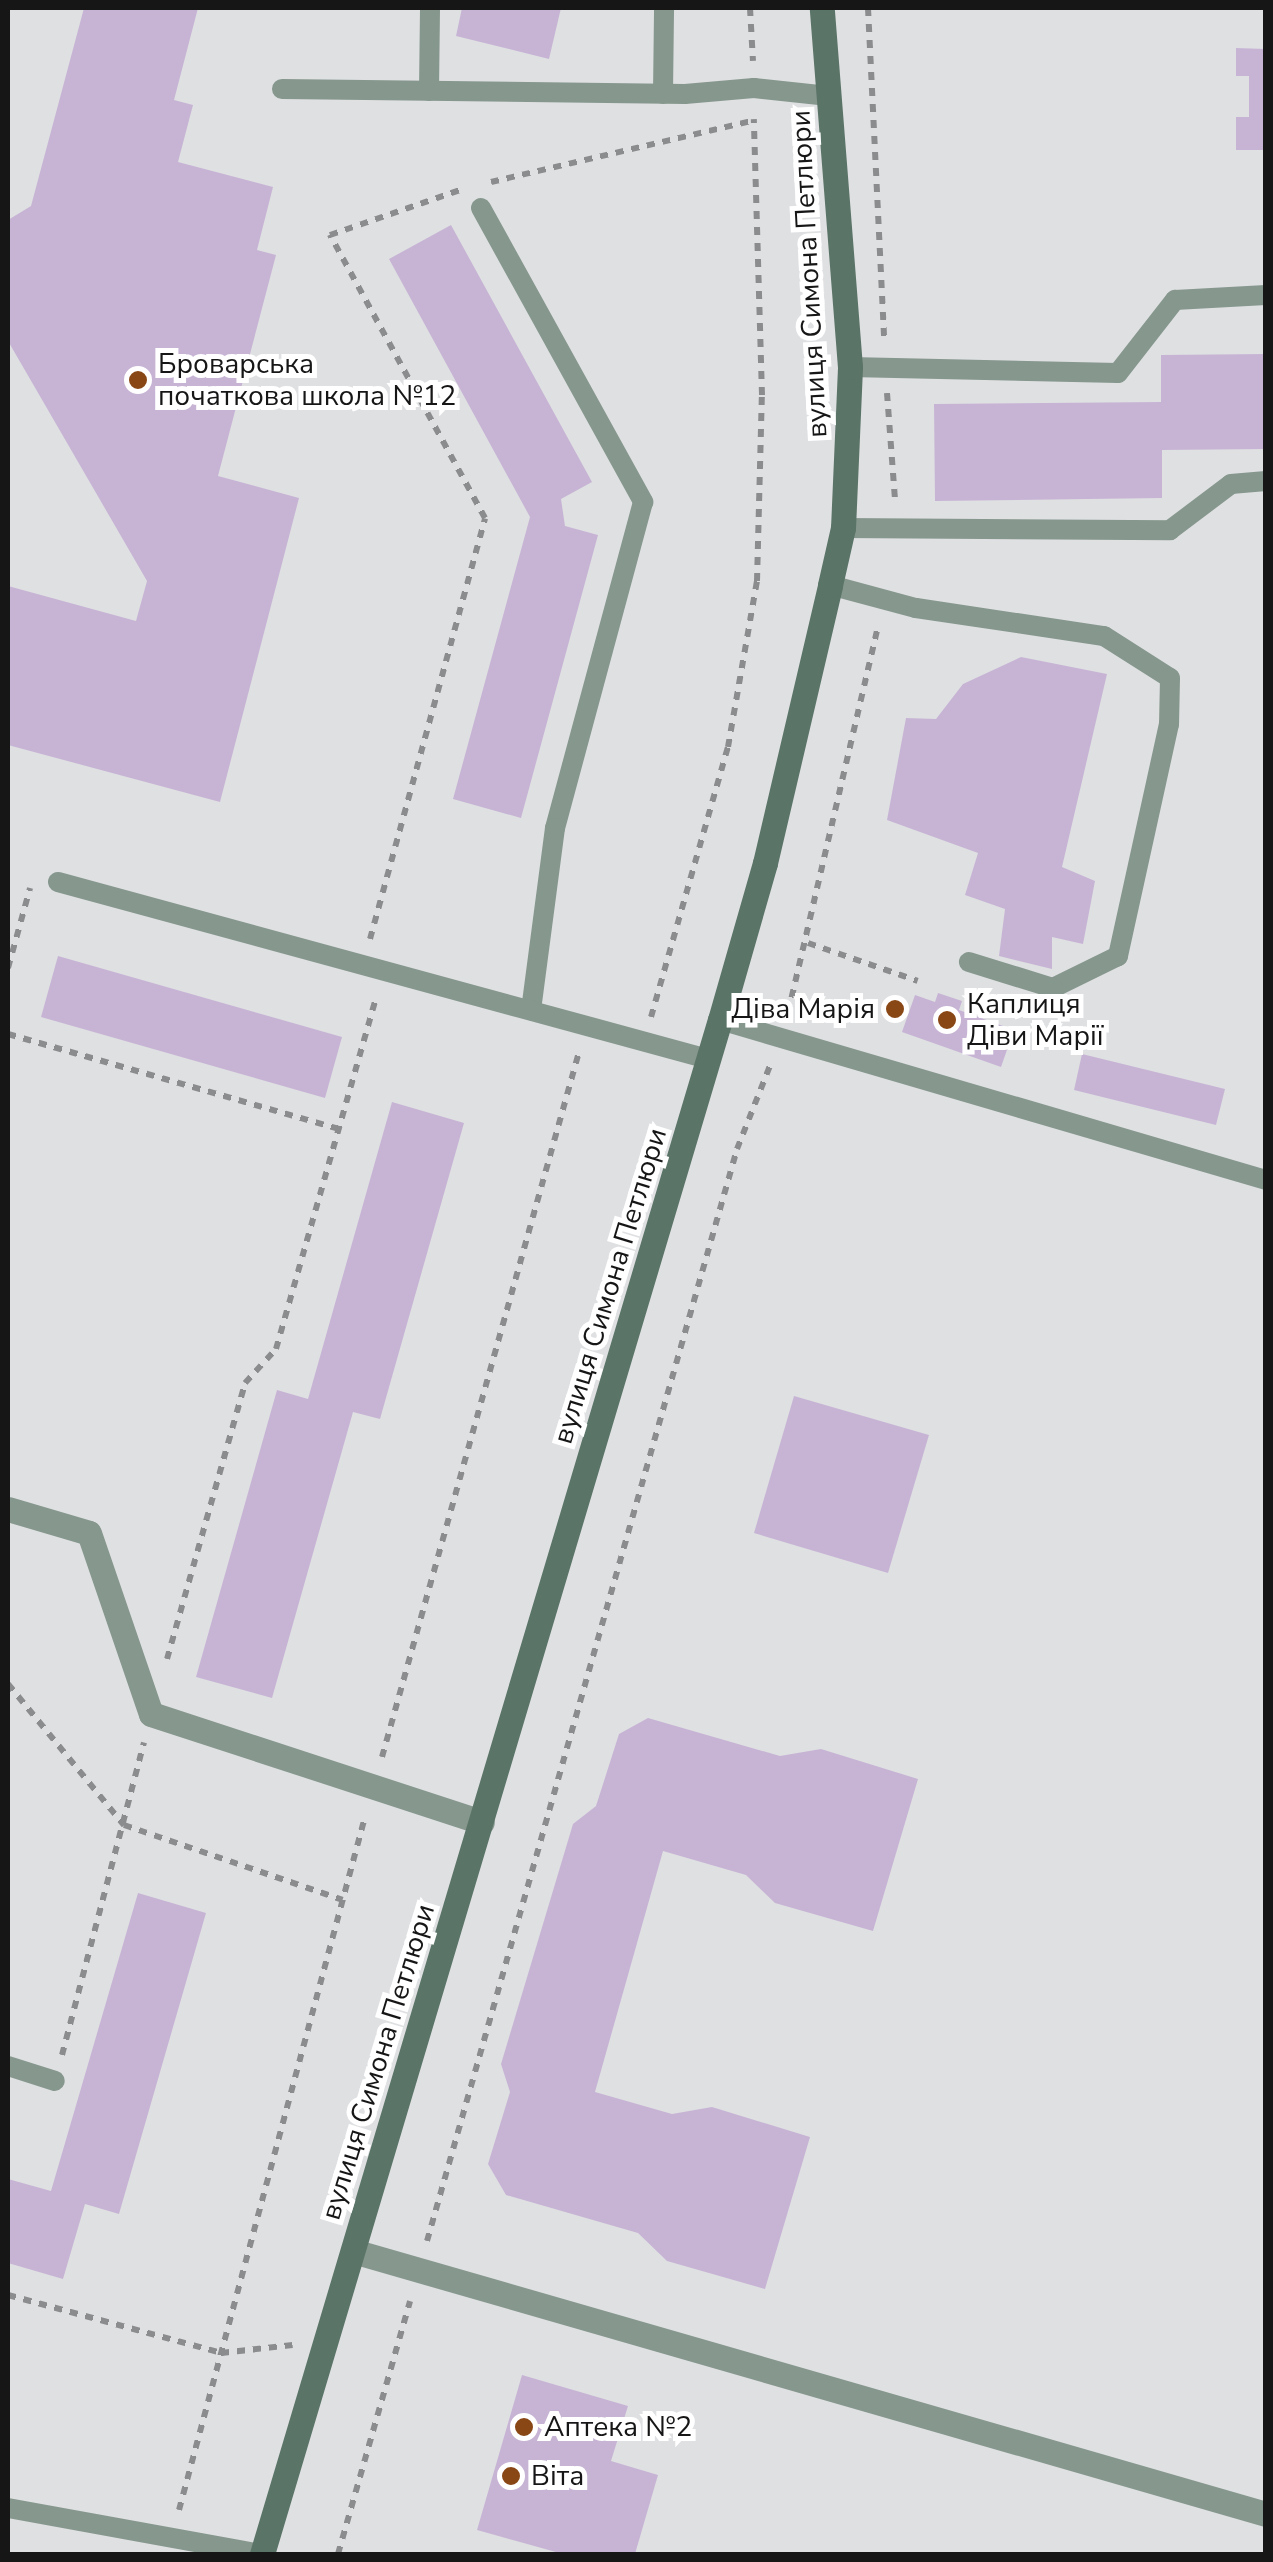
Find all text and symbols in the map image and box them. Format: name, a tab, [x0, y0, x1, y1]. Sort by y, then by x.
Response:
street label: вулиця Симона Петлюри	[784, 109, 834, 439]
place label: Броварська початкова школа №12	[158, 347, 456, 413]
marker: Броварська початкова школа №12	[127, 369, 149, 391]
place label: Каплиця Діви Марії	[967, 987, 1104, 1053]
place label: Діва Марія	[731, 992, 875, 1026]
marker: Діва Марія	[884, 998, 906, 1020]
marker: Каплиця Діви Марії	[936, 1009, 958, 1031]
street label: вулиця Симона Петлюри	[546, 1124, 674, 1448]
street label: вулиця Симона Петлюри	[314, 1900, 442, 2224]
place label: Аптека №2	[544, 2410, 692, 2444]
marker: Аптека №2	[513, 2416, 535, 2438]
place label: Віта	[531, 2459, 584, 2493]
marker: Віта	[500, 2465, 522, 2487]

